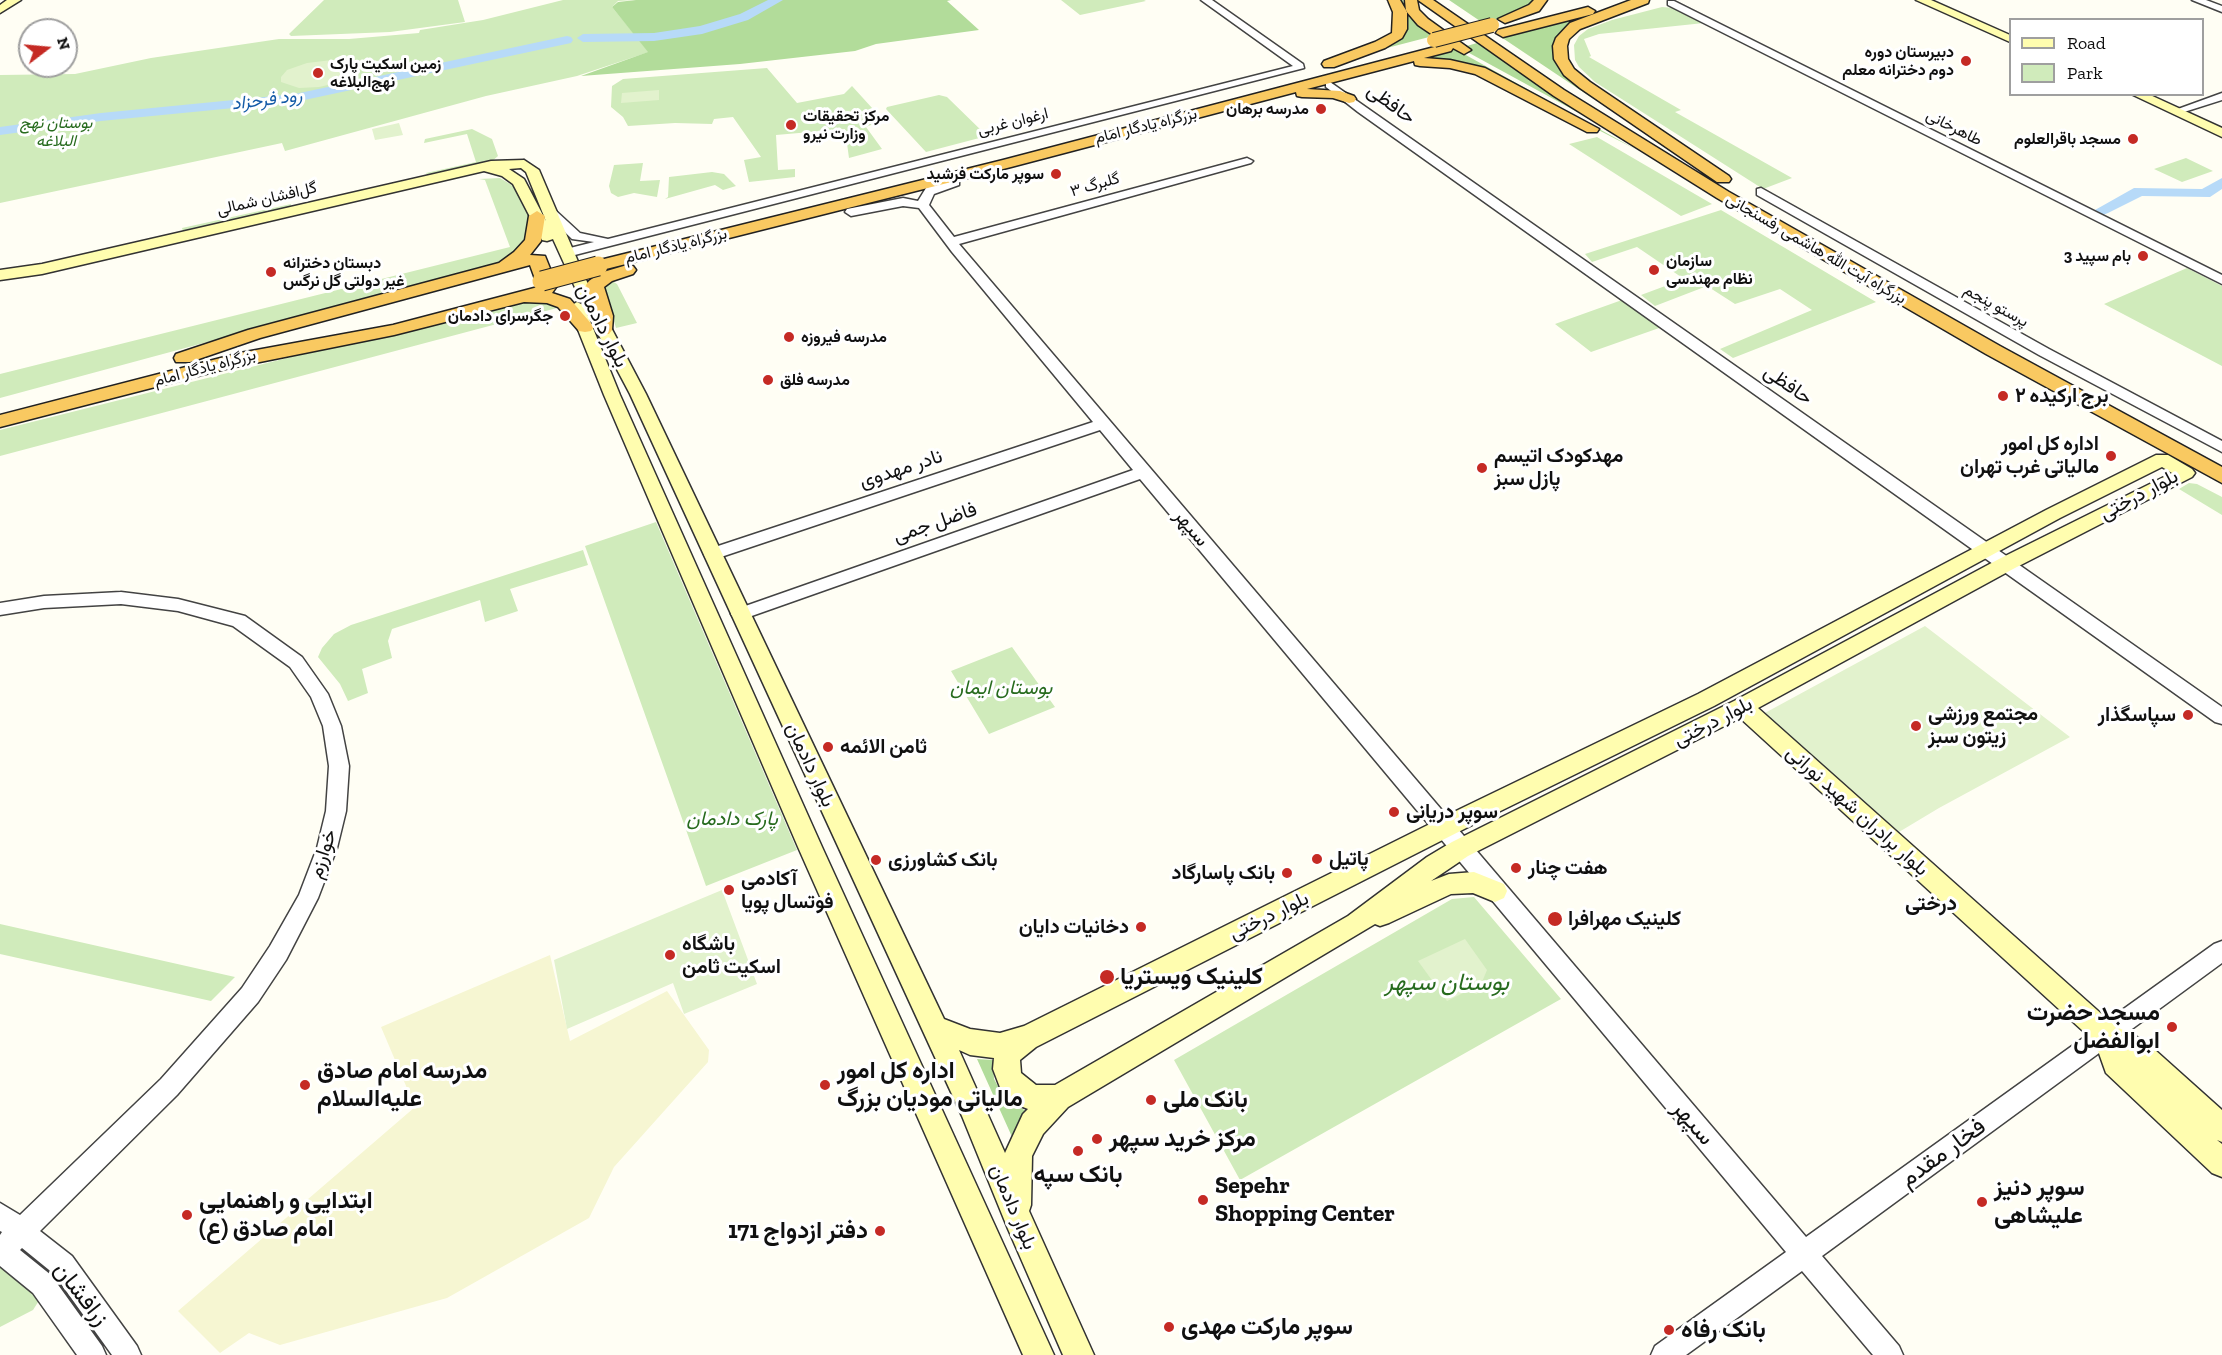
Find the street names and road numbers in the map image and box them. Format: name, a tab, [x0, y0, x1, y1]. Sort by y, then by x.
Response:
street label: حافظی	[1362, 78, 1420, 130]
street label: ارغوان غربی	[976, 104, 1050, 140]
street label: بزرگراه یادگار امام	[1093, 104, 1199, 148]
street label: طاهرخانی	[1923, 106, 1985, 150]
street label: گلبرگ ۳	[1068, 169, 1122, 201]
street label: گل‌افشان شمالی	[215, 178, 319, 220]
street label: بزرگراه آیت الله هاشمی رفسنجانی	[1723, 190, 1909, 308]
street label: بزرگراه یادگار امام	[623, 224, 729, 268]
street label: بلوار دادمان	[571, 280, 633, 372]
street label: پرستو پنجم	[1960, 280, 2032, 332]
street label: بزرگراه یادگار امام	[152, 345, 258, 391]
street label: حافظی	[1759, 360, 1817, 410]
street label: نادر مهدوی	[856, 444, 946, 494]
street label: بلوار درختی	[2096, 464, 2182, 526]
street label: فاضل جمی	[890, 497, 980, 549]
street label: سپهر	[1168, 504, 1214, 552]
street label: بلوار درختی	[1669, 692, 1757, 752]
street label: بلوار دادمان	[780, 719, 840, 811]
street label: بلوار برادران شهید نورانی	[1781, 741, 1933, 881]
street label: خوارزم	[304, 826, 342, 882]
street label: بلوار درختی	[1225, 886, 1313, 946]
street label: سپهر	[1666, 1095, 1720, 1151]
street label: فخار مقدم	[1894, 1112, 1992, 1194]
street label: بلوار دادمان	[984, 1161, 1042, 1253]
street label: زرافشان	[47, 1256, 115, 1332]

